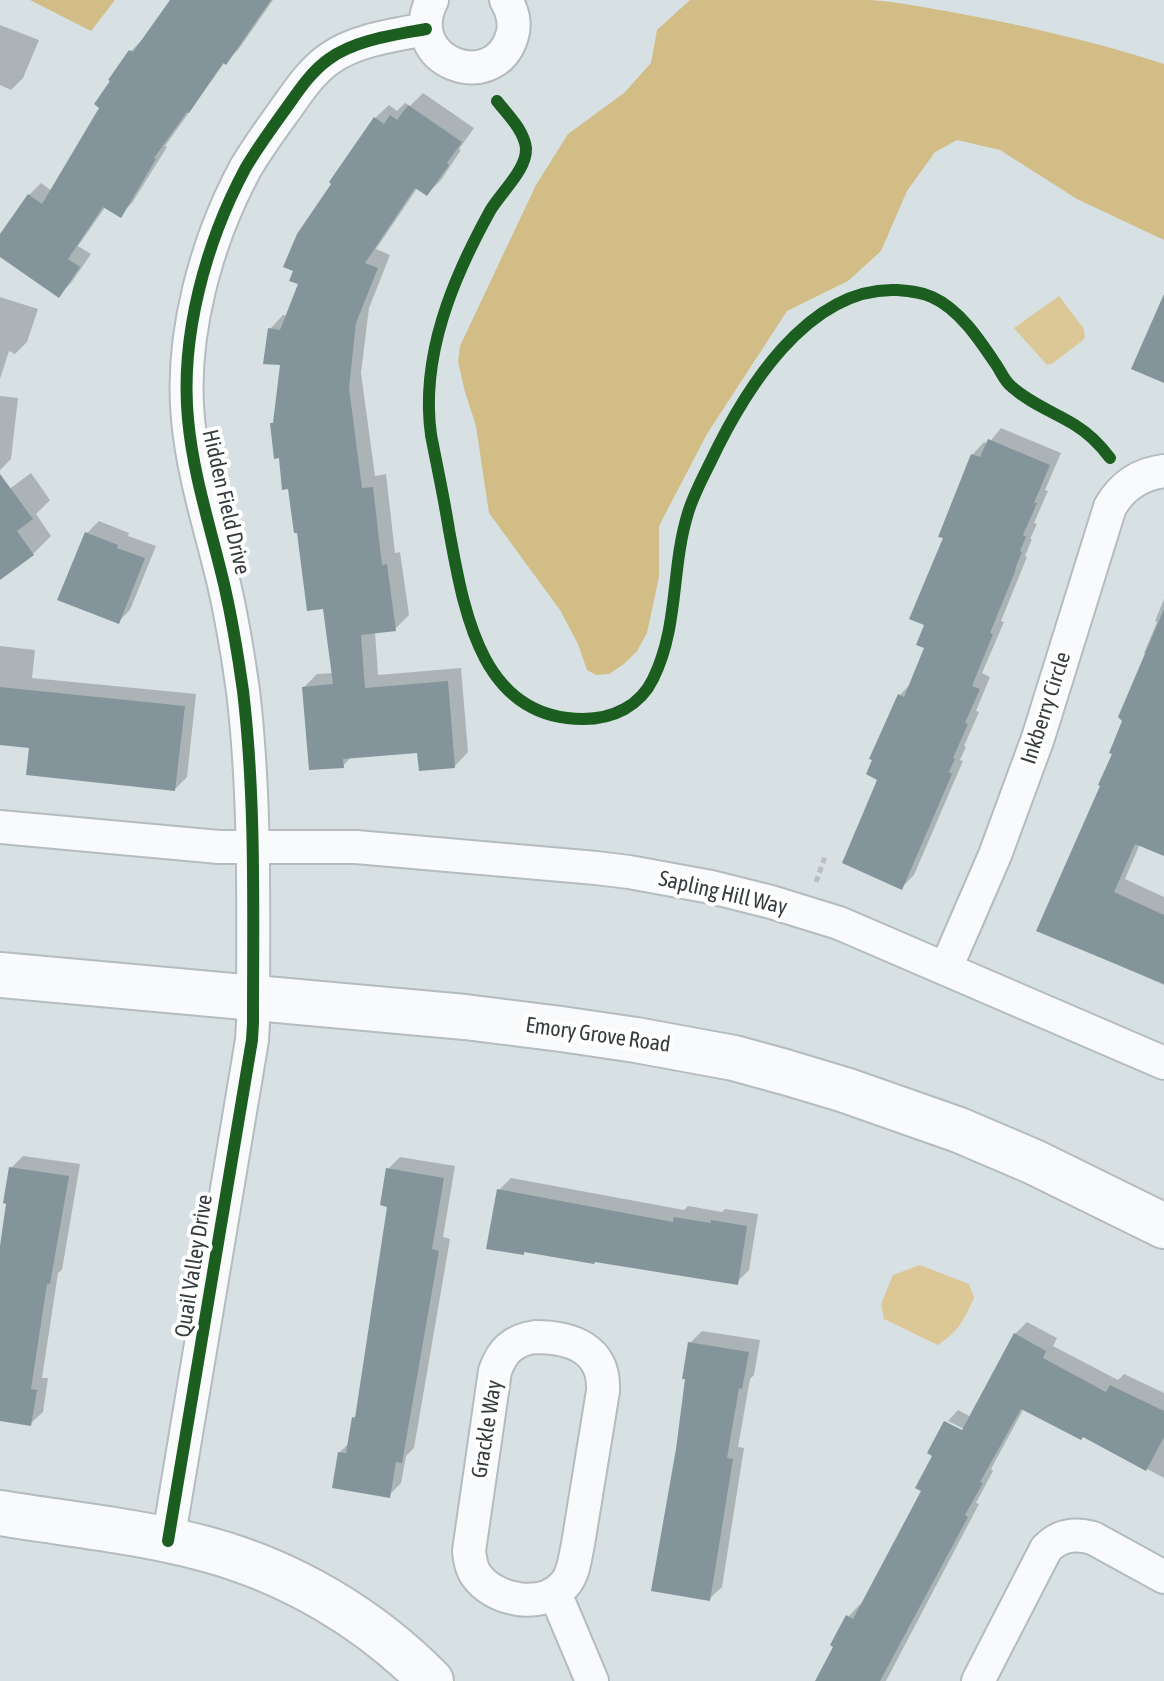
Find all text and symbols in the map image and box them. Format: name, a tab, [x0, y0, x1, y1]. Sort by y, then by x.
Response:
street label: Hidden Field Drive	[196, 427, 256, 577]
street label: Inkberry Circle	[1015, 648, 1077, 768]
street label: Sapling Hill Way	[656, 865, 790, 921]
street label: Emory Grove Road	[524, 1012, 672, 1058]
street label: Quail Valley Drive	[170, 1193, 218, 1339]
street label: Grackle Way	[466, 1378, 508, 1480]

